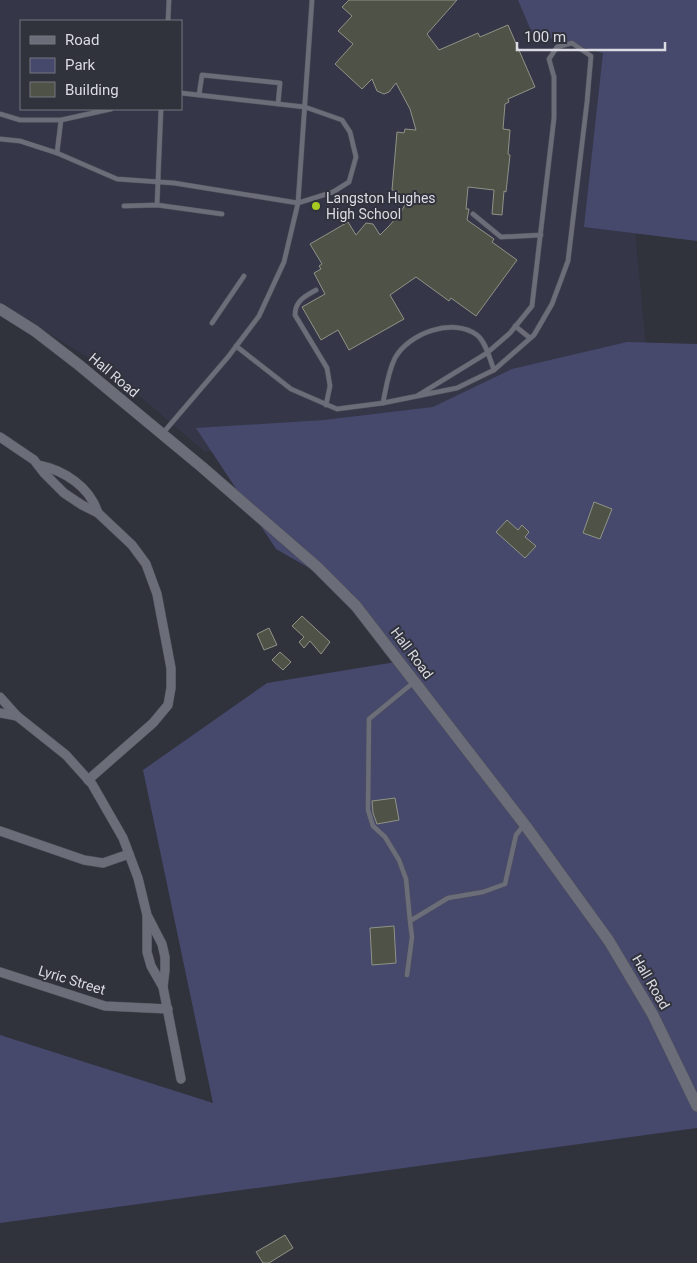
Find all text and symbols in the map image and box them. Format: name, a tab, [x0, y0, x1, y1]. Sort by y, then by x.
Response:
legend	[20, 20, 182, 110]
scale bar	[517, 20, 664, 52]
text: 100 m	[524, 28, 566, 46]
text: Road	[65, 31, 99, 49]
text: Park	[65, 56, 96, 74]
text: Building	[65, 81, 119, 99]
place label: Langston Hughes High School	[326, 190, 436, 222]
marker: Langston Hughes High School	[310, 200, 322, 212]
street label: Hall Road	[86, 350, 142, 400]
street label: Hall Road	[388, 624, 436, 682]
street label: Hall Road	[629, 952, 673, 1012]
street label: Lyric Street	[37, 962, 108, 998]

